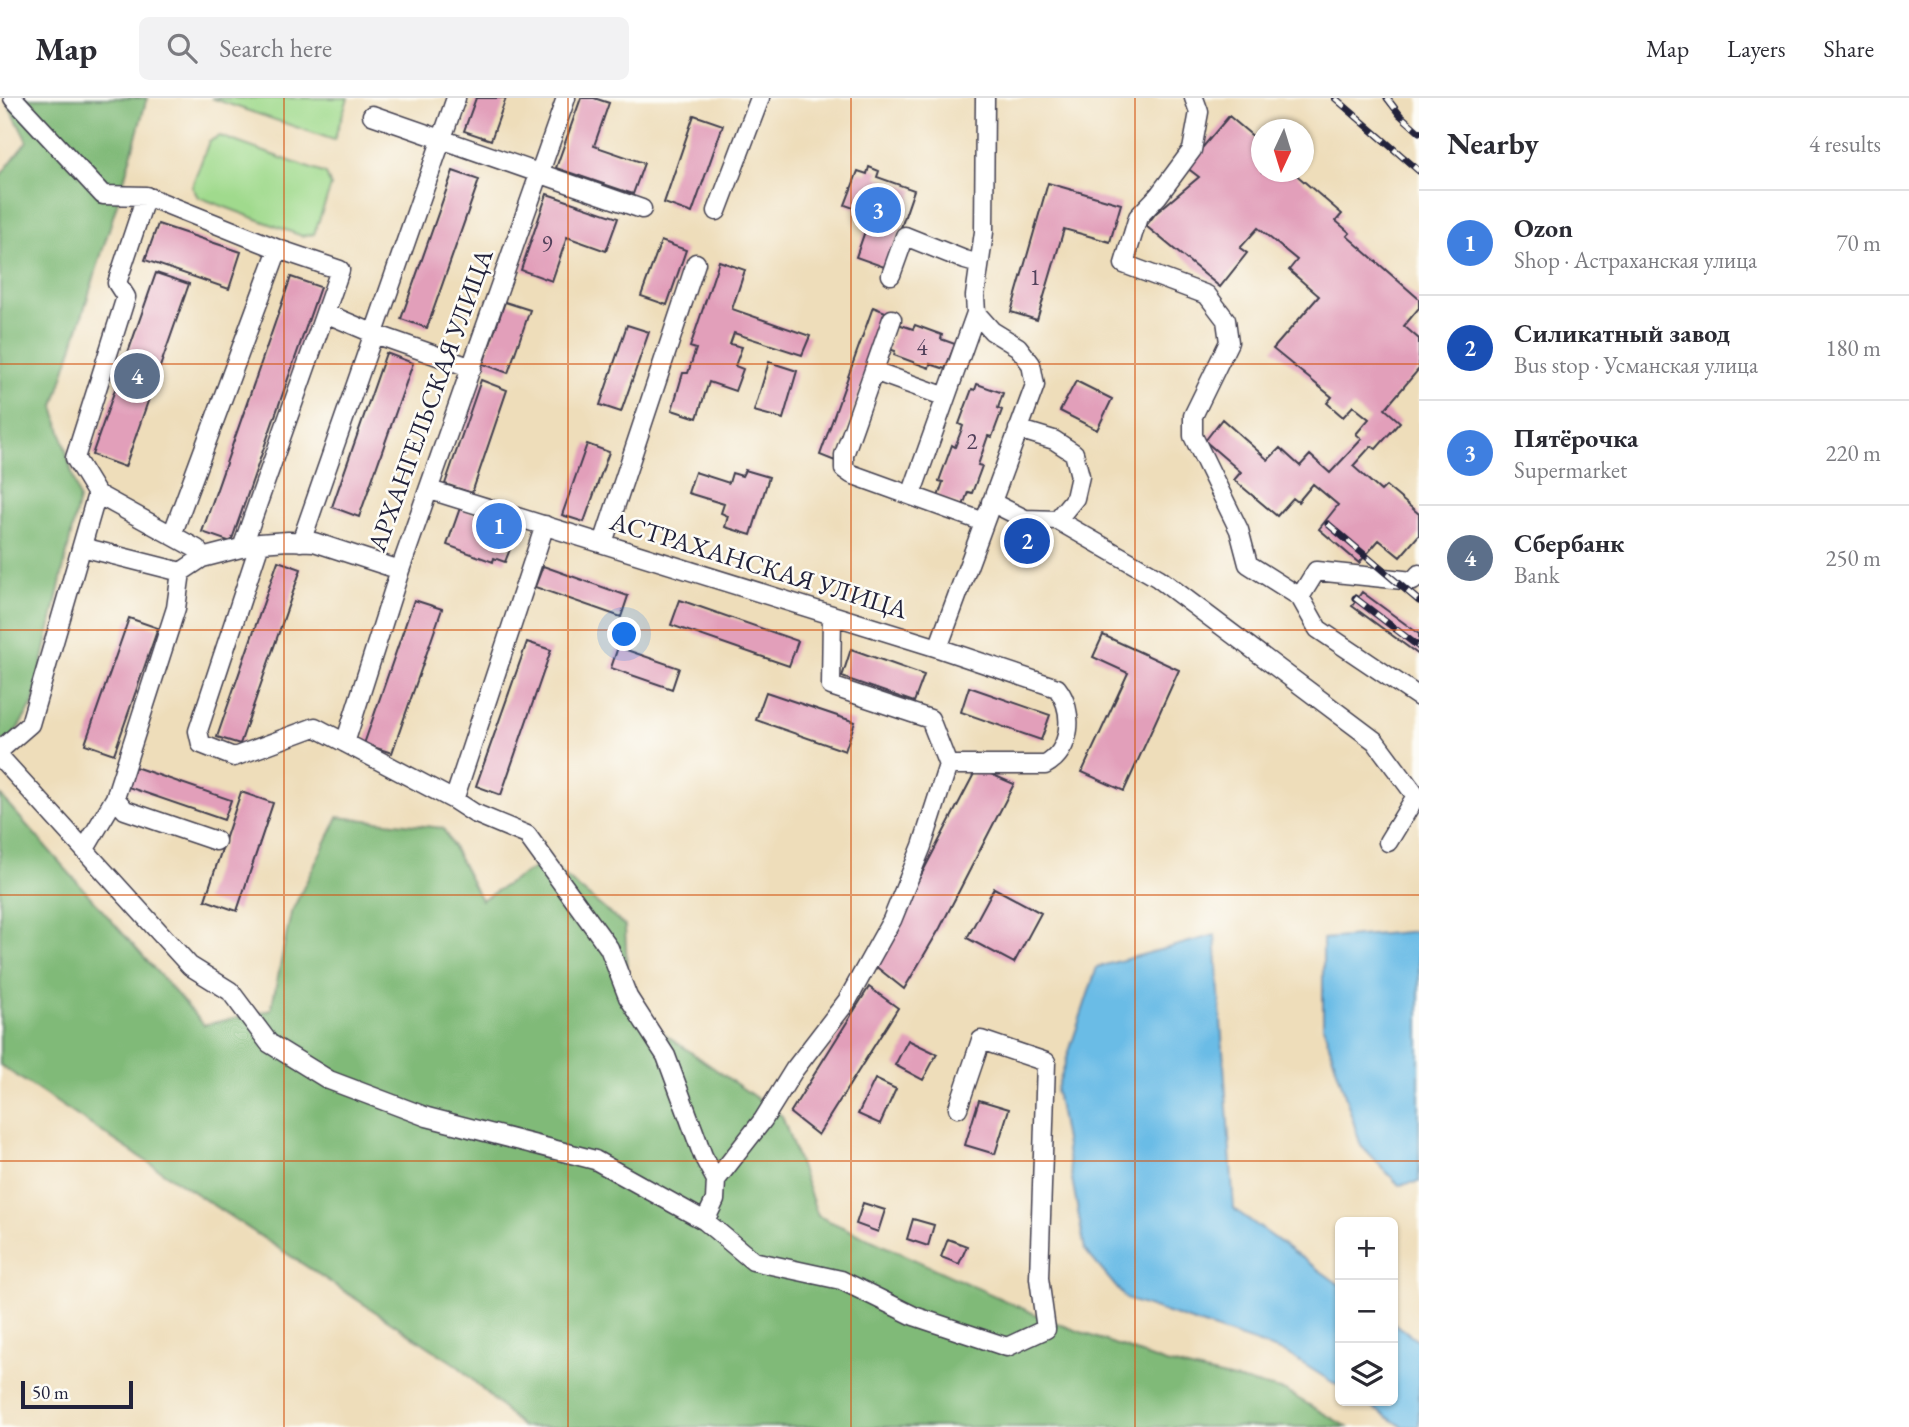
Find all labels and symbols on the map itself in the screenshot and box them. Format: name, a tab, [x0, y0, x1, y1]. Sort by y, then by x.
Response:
north arrow	[1251, 119, 1314, 182]
pin: 3	[855, 184, 901, 236]
house number: 9	[541, 229, 553, 259]
street label: АРХАНГЕЛЬСКАЯ УЛИЦА	[359, 243, 501, 557]
house number: 1	[1029, 262, 1041, 292]
house number: 4	[916, 332, 928, 362]
pin: 4	[114, 350, 160, 402]
house number: 2	[966, 426, 978, 456]
pin: 1	[476, 500, 522, 552]
street label: АСТРАХАНСКАЯ УЛИЦА	[605, 503, 913, 627]
pin: 2	[1004, 515, 1050, 567]
your location	[607, 617, 641, 651]
scale bar	[21, 1378, 133, 1410]

